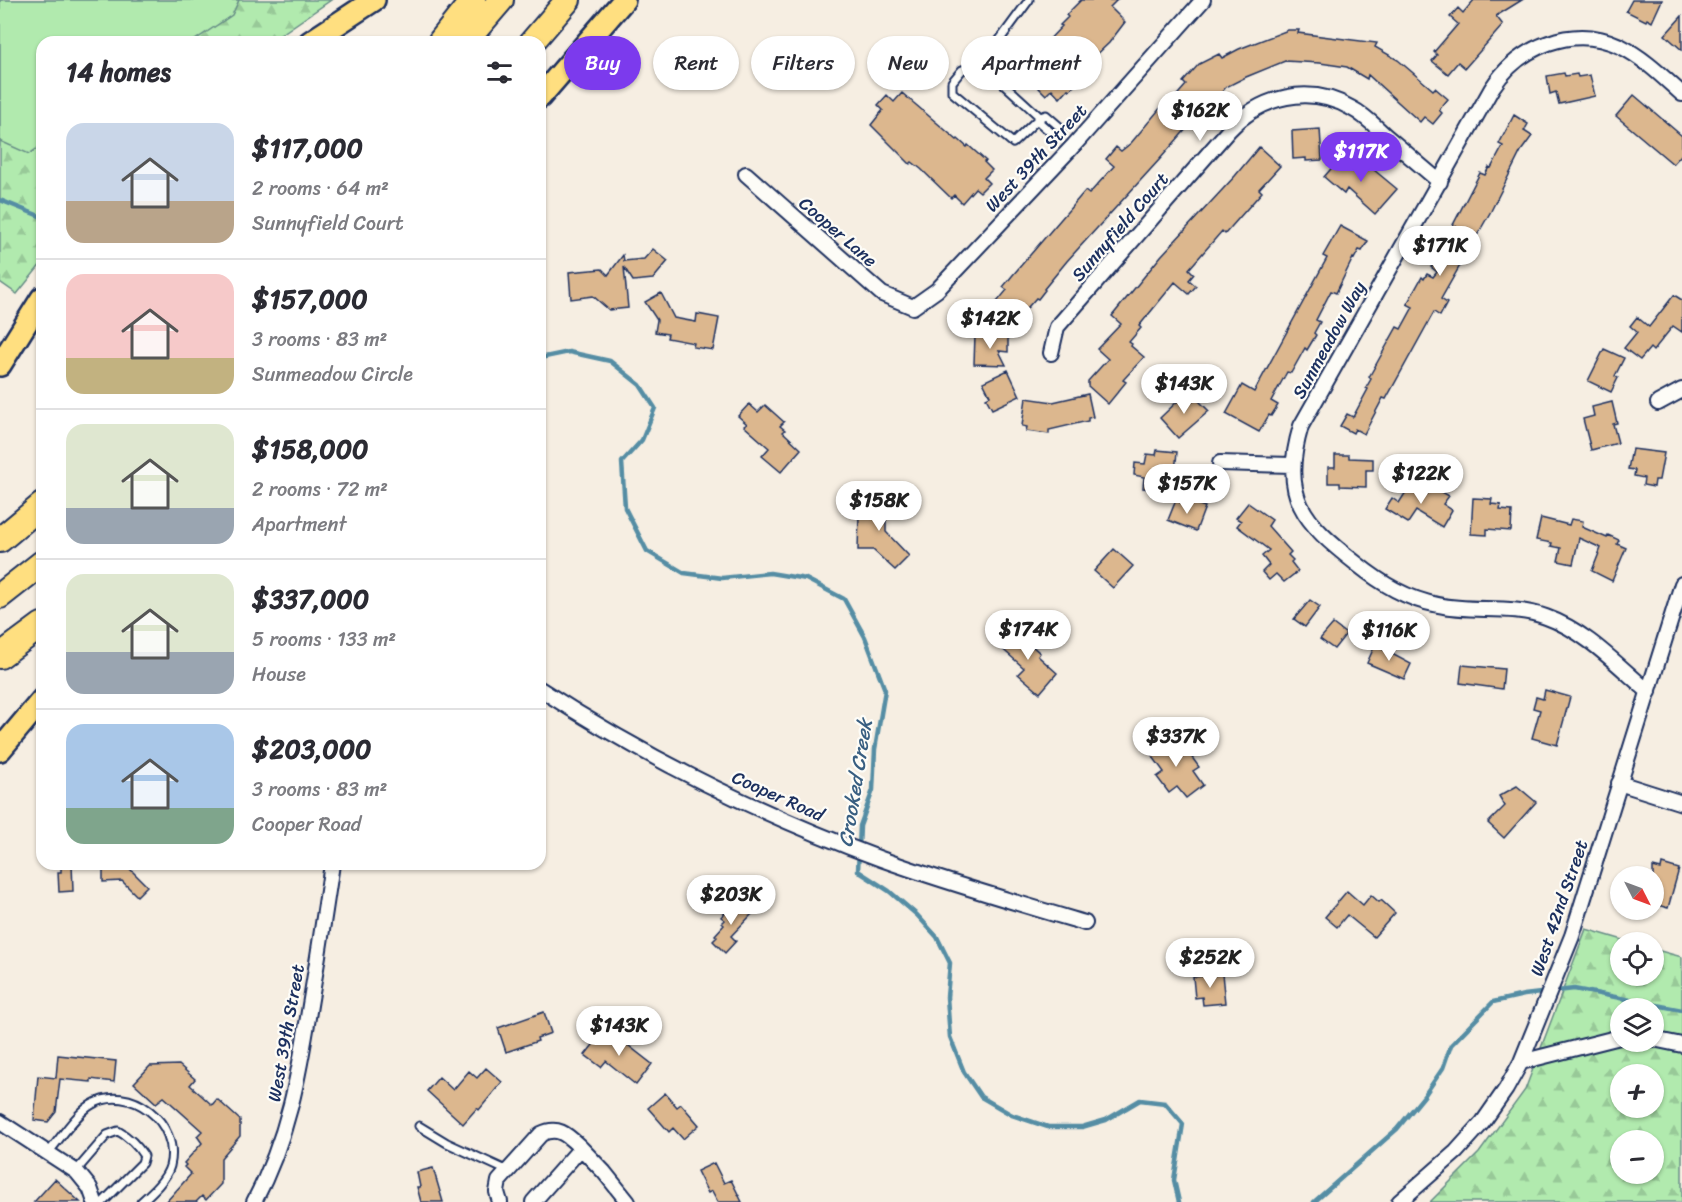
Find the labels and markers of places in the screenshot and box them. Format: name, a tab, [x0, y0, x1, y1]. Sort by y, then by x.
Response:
pin: $162K	[1158, 91, 1242, 142]
pin: $117K	[1319, 132, 1403, 183]
pin: $171K	[1398, 226, 1482, 277]
pin: $142K	[948, 299, 1032, 350]
pin: $143K	[1142, 364, 1226, 415]
pin: $122K	[1379, 454, 1463, 505]
pin: $157K	[1145, 464, 1229, 515]
pin: $158K	[837, 481, 921, 532]
pin: $174K	[986, 610, 1070, 661]
pin: $116K	[1347, 611, 1431, 662]
pin: $337K	[1134, 717, 1218, 768]
pin: $203K	[689, 875, 773, 926]
pin: $252K	[1168, 938, 1252, 989]
pin: $143K	[577, 1006, 661, 1057]

